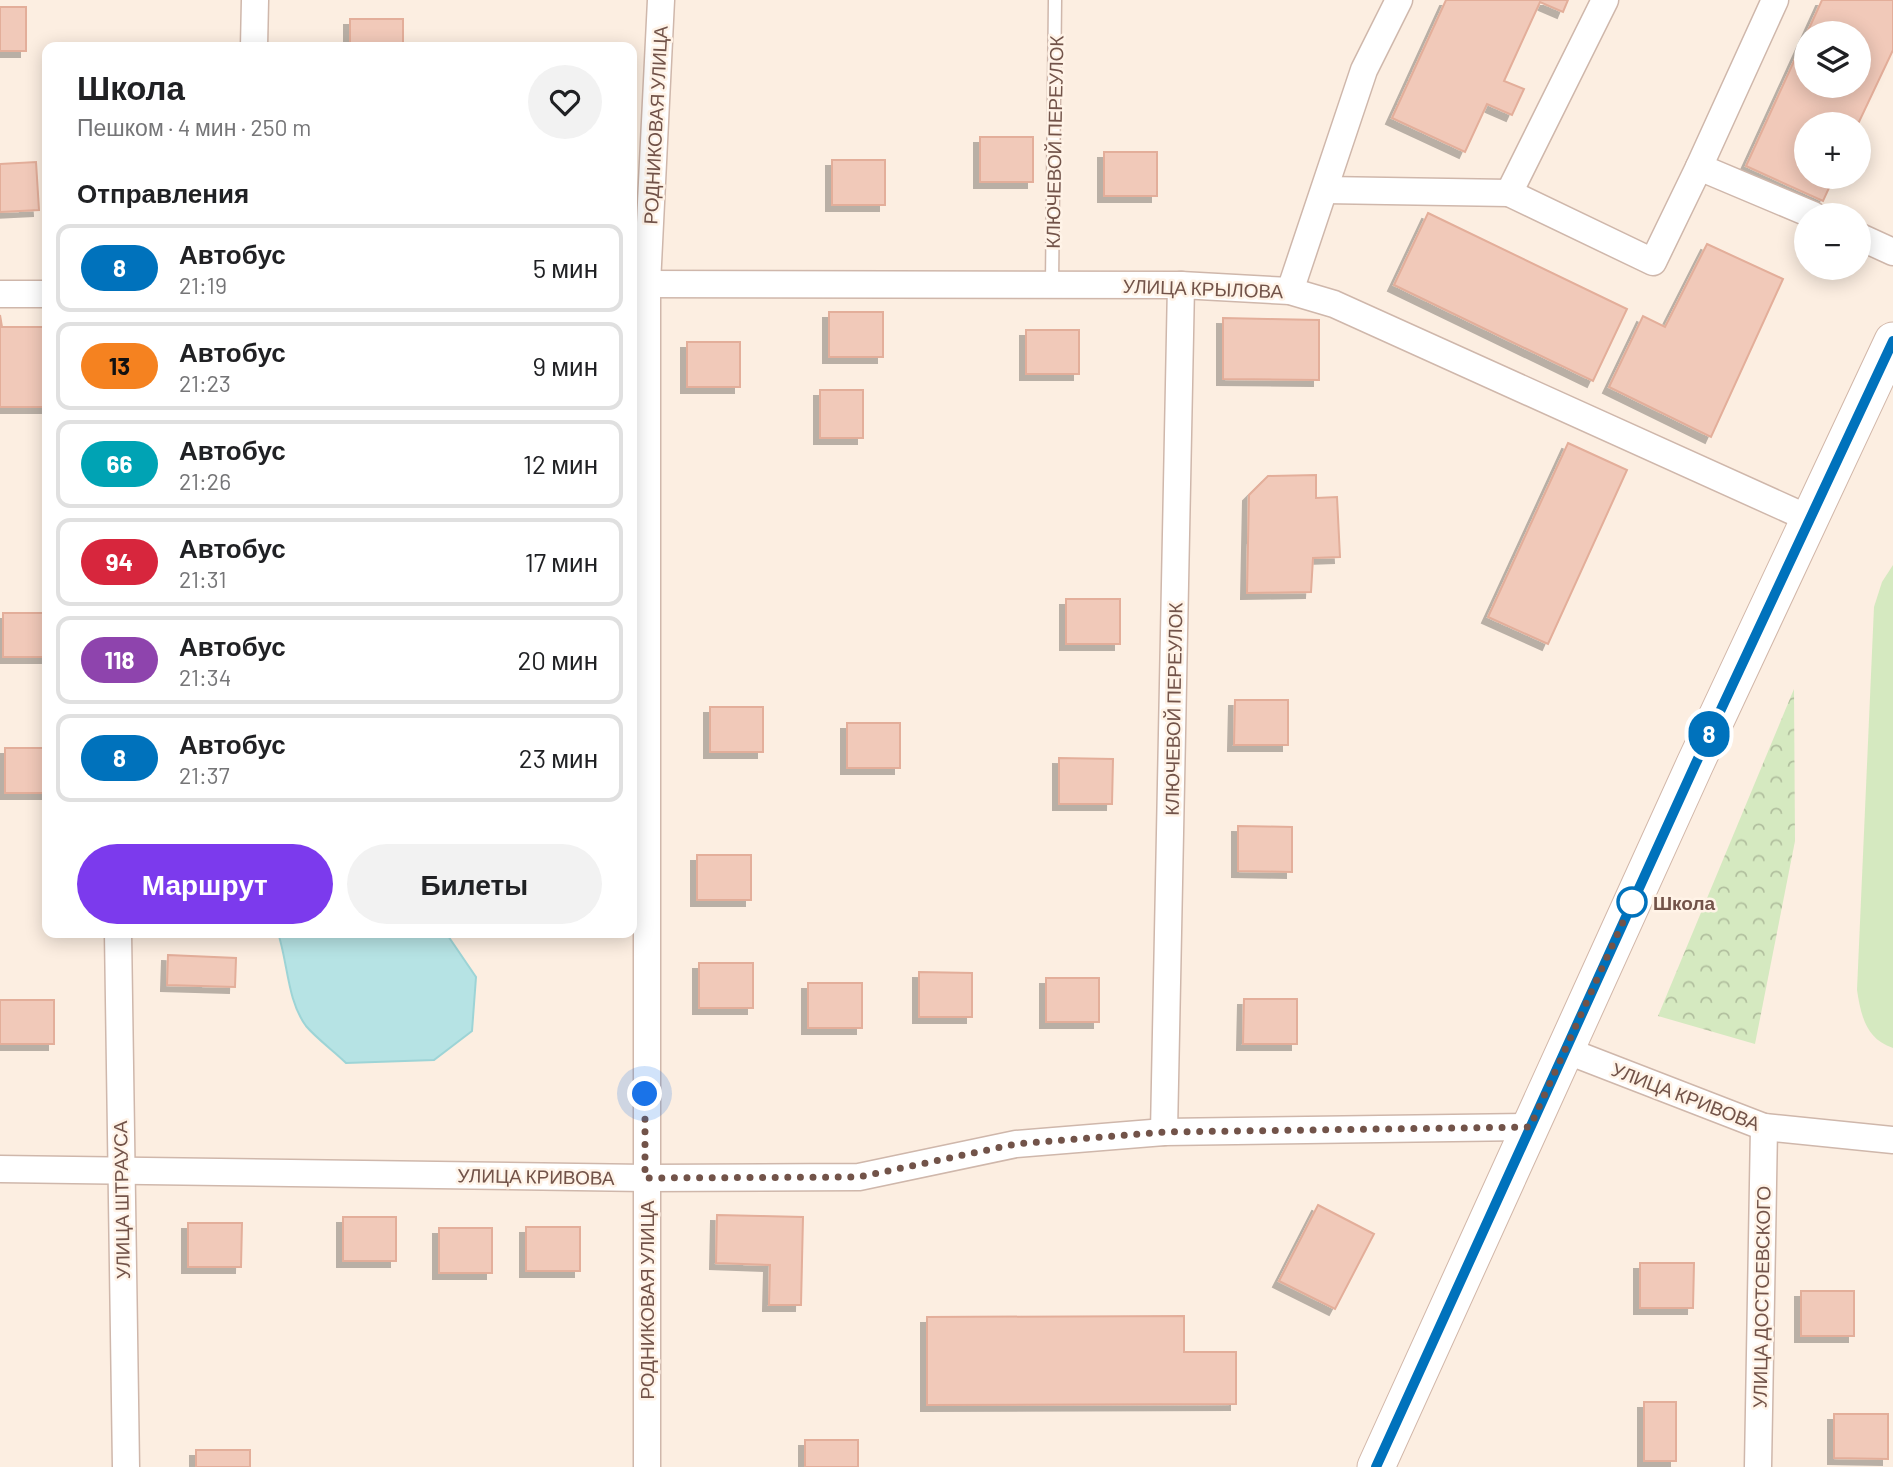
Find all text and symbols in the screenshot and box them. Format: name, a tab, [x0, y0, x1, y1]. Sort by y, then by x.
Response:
map controls	[1794, 21, 1871, 280]
button: layers	[1794, 21, 1871, 98]
street label: РОДНИКОВАЯ УЛИЦА	[638, 25, 672, 225]
street label: КЛЮЧЕВОЙ ПЕРЕУЛОК	[1041, 35, 1067, 249]
button: heart	[528, 65, 602, 139]
text: Школа	[77, 67, 185, 107]
button: +	[1794, 112, 1871, 189]
text: Пешком · 4 мин · 250 m	[77, 113, 311, 141]
text: Отправления	[77, 177, 249, 208]
button: −	[1794, 203, 1871, 280]
text: Автобус	[179, 238, 286, 269]
text: 5 мин	[533, 252, 598, 283]
text: 8	[113, 253, 126, 282]
text: 21:19	[179, 271, 227, 299]
street label: УЛИЦА КРЫЛОВА	[1122, 274, 1284, 302]
text: Автобус	[179, 336, 286, 367]
text: 9 мин	[532, 350, 598, 381]
text: 13	[109, 351, 130, 380]
text: 21:23	[179, 369, 231, 397]
text: Автобус	[179, 434, 286, 465]
text: 12 мин	[523, 448, 598, 479]
text: 66	[107, 449, 132, 478]
text: 21:26	[179, 467, 231, 495]
text: Автобус	[179, 532, 286, 563]
text: 17 мин	[525, 546, 598, 577]
text: 94	[106, 547, 133, 576]
text: 21:31	[179, 565, 227, 593]
street label: КЛЮЧЕВОЙ ПЕРЕУЛОК	[1160, 602, 1186, 816]
text: Автобус	[179, 630, 286, 661]
text: 20 мин	[517, 644, 598, 675]
text: 118	[104, 645, 135, 674]
text: 21:34	[179, 663, 231, 691]
line badge: 8	[1686, 711, 1732, 757]
text: 8	[1703, 719, 1715, 748]
text: Автобус	[179, 728, 286, 759]
text: 23 мин	[519, 742, 598, 773]
text: 8	[113, 743, 126, 772]
text: 21:37	[179, 761, 230, 789]
button: Маршрут	[77, 844, 333, 924]
button: Билеты	[347, 844, 602, 924]
marker: Школа	[1617, 887, 1647, 917]
place label: Школа	[1653, 891, 1716, 914]
street label: УЛИЦА КРИВОВА	[1609, 1057, 1764, 1135]
your location	[627, 1076, 662, 1111]
street label: УЛИЦА ШТРАУСА	[108, 1120, 134, 1279]
street label: УЛИЦА КРИВОВА	[457, 1163, 615, 1189]
street label: УЛИЦА ДОСТОЕВСКОГО	[1748, 1186, 1774, 1408]
street label: РОДНИКОВАЯ УЛИЦА	[635, 1200, 658, 1400]

